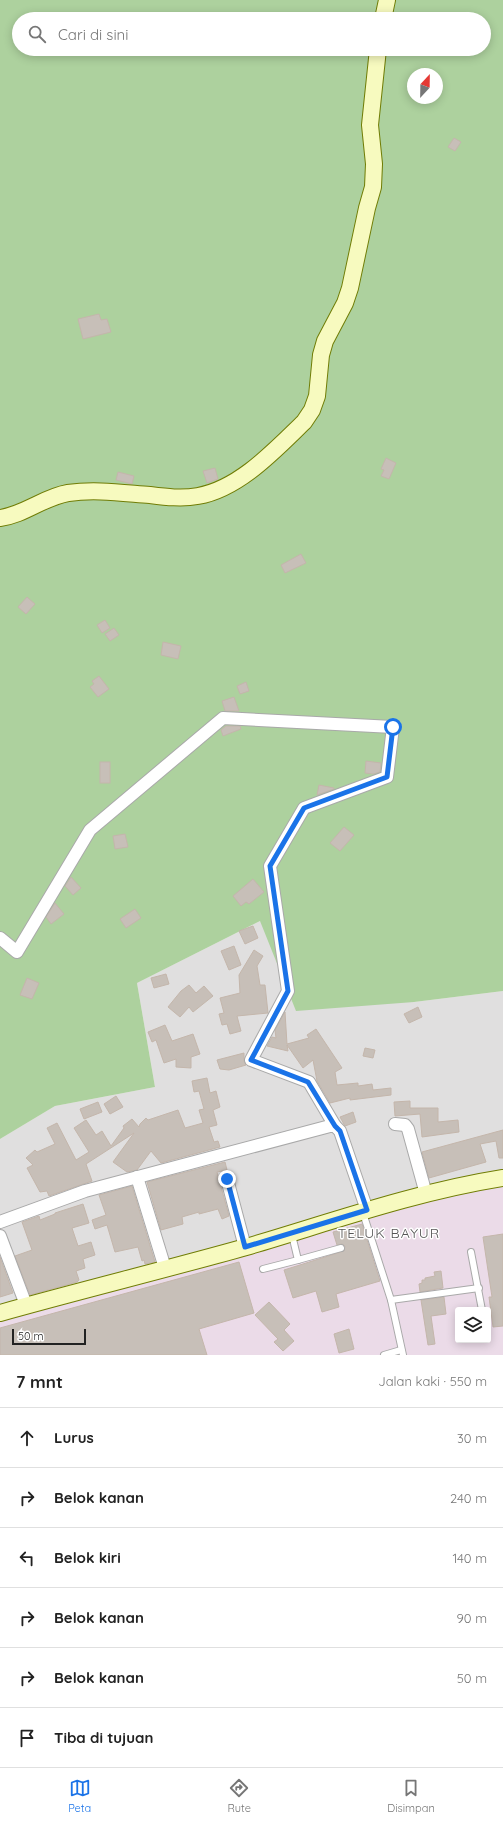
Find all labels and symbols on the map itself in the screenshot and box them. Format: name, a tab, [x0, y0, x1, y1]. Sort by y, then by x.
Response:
north arrow	[407, 68, 443, 104]
route start	[384, 718, 402, 736]
route end	[218, 1170, 236, 1188]
district label: TELUK BAYUR	[338, 1224, 440, 1242]
scale bar	[12, 1327, 86, 1346]

